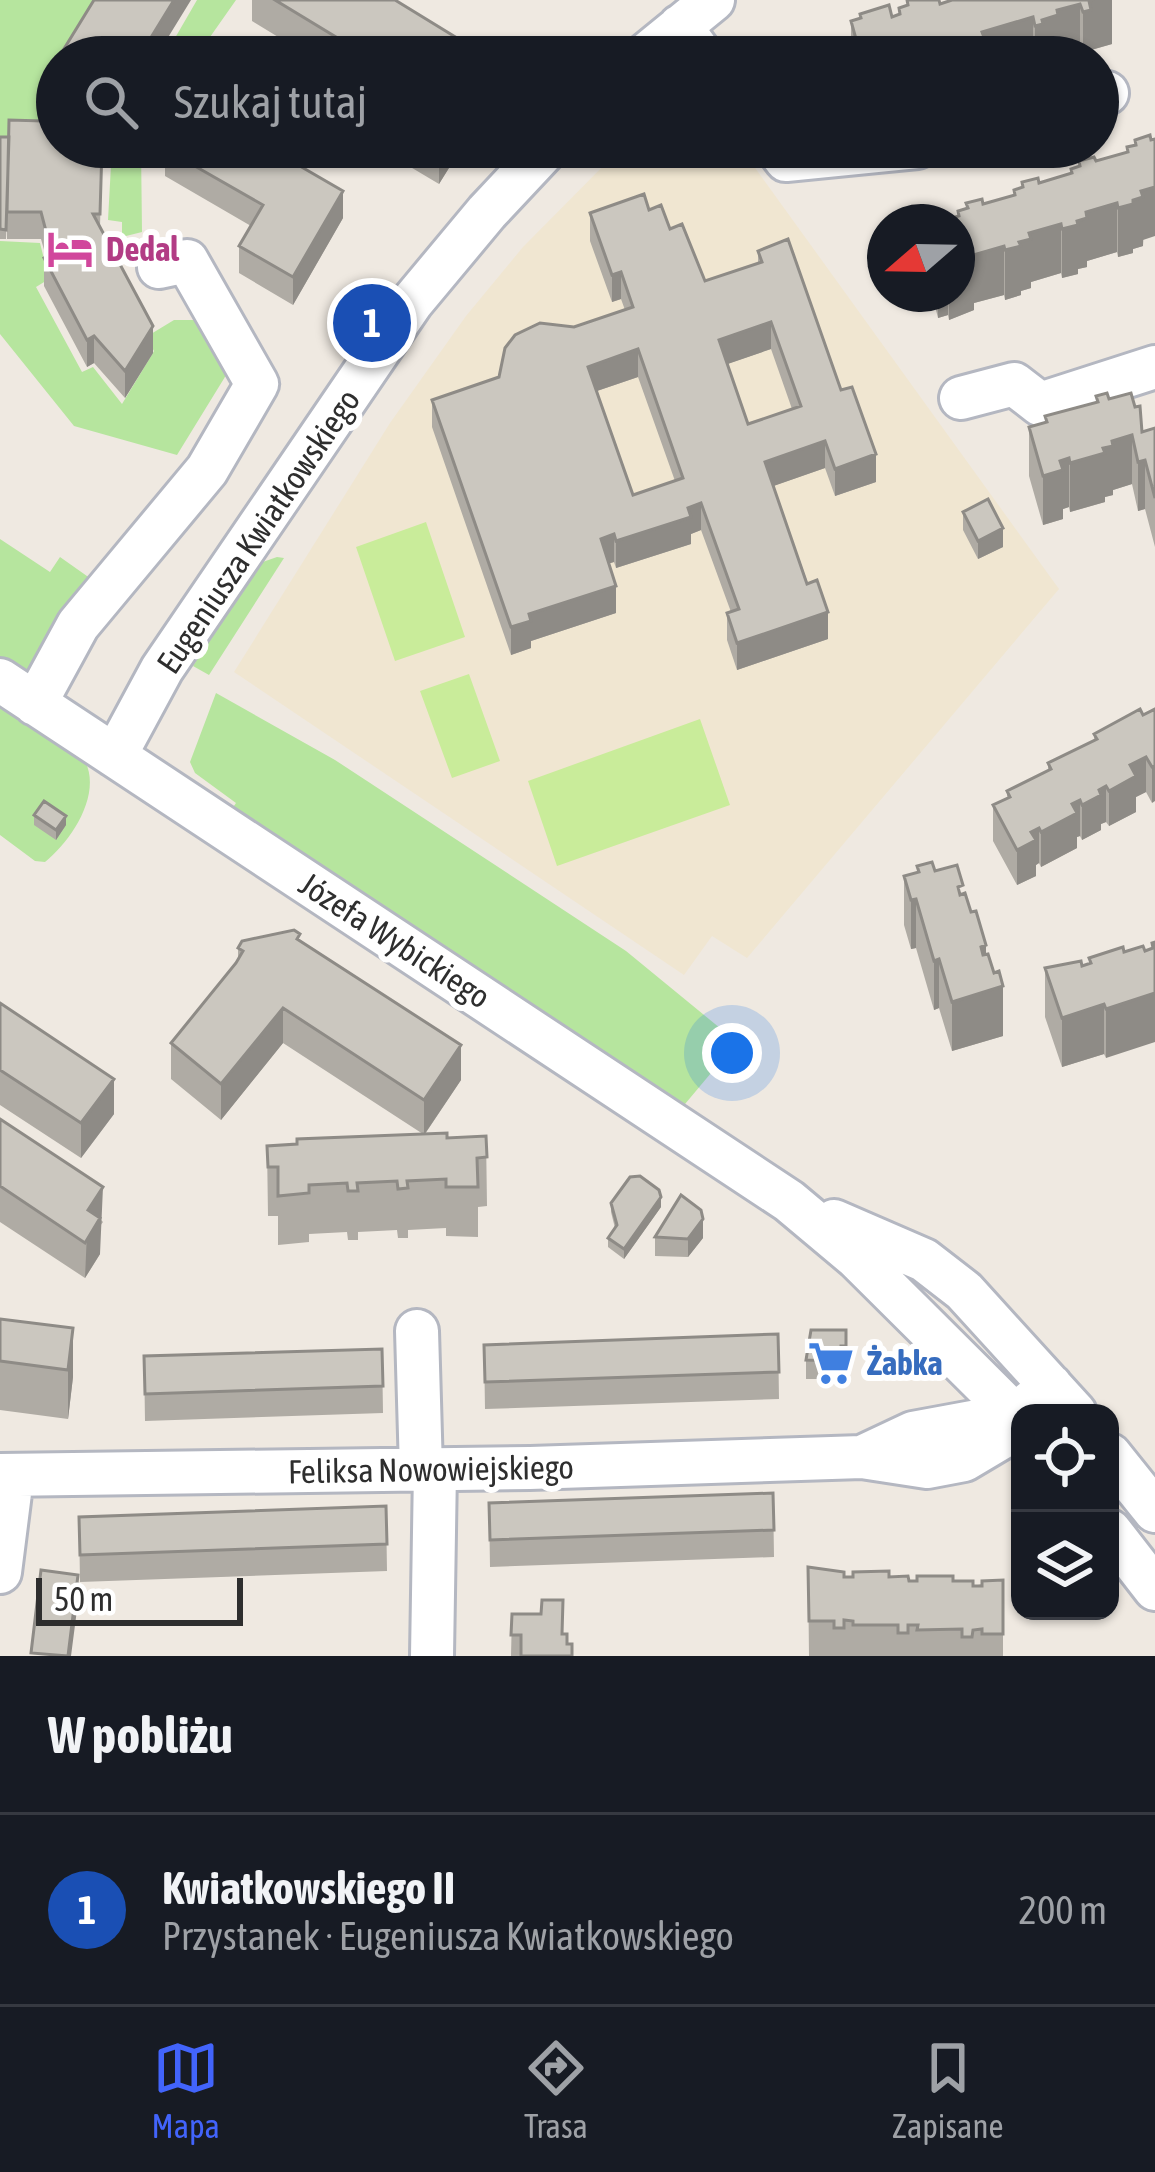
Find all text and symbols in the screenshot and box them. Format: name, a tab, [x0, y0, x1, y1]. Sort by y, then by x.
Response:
search box	[36, 36, 1119, 168]
icon: search	[78, 69, 144, 135]
text: Szukaj tutaj	[174, 76, 367, 128]
north arrow	[867, 204, 975, 312]
hotel icon: Dedal	[45, 224, 95, 274]
place label: Dedal	[106, 230, 180, 268]
pin: 1	[333, 278, 411, 368]
street label: Eugeniusza Kwiatkowskiego	[149, 382, 367, 680]
street label: Józefa Wybickiego	[293, 864, 497, 1016]
your location	[702, 1023, 762, 1083]
supermarket icon: Żabka	[806, 1338, 856, 1388]
place label: Żabka	[867, 1344, 943, 1382]
map controls	[1011, 1404, 1119, 1620]
button: locate	[1011, 1404, 1119, 1512]
street label: Feliksa Nowowiejskiego	[288, 1448, 574, 1490]
button: layers	[1011, 1512, 1119, 1620]
scale bar	[36, 1572, 243, 1625]
text: 50 m	[54, 1580, 113, 1618]
text: W pobliżu	[48, 1705, 233, 1764]
text: Kwiatkowskiego II	[162, 1862, 455, 1914]
text: 1	[78, 1888, 96, 1932]
text: 200 m	[1019, 1888, 1107, 1932]
text: Przystanek · Eugeniusza Kwiatkowskiego	[162, 1914, 734, 1958]
tab: Mapa	[152, 2035, 220, 2145]
tab: Trasa	[523, 2035, 589, 2145]
tab: Zapisane	[892, 2035, 1003, 2145]

